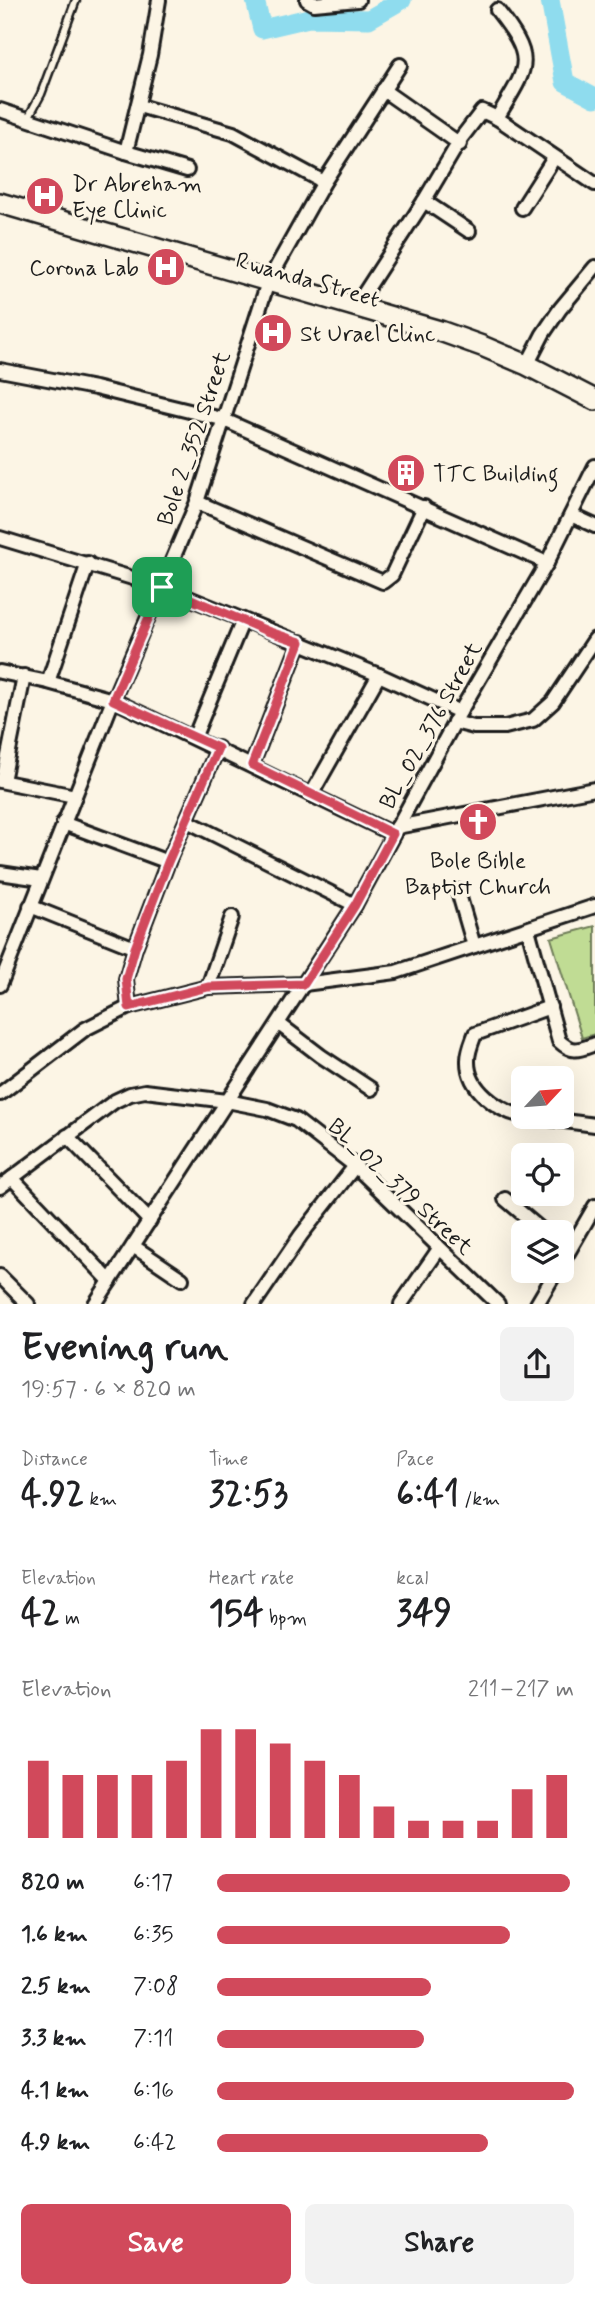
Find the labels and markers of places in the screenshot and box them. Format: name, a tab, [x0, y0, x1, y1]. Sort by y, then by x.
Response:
place label: Dr Abreham Eye Clinic	[72, 170, 202, 226]
hospital icon: Dr Abreham Eye Clinic	[24, 175, 66, 217]
hospital icon: Corona Lab	[145, 246, 187, 288]
place label: Corona Lab	[29, 254, 139, 284]
hospital icon: St Urael Clinc	[252, 312, 294, 354]
place label: St Urael Clinc	[300, 320, 436, 350]
building icon: TTC Building	[385, 452, 427, 494]
place label: TTC Building	[433, 460, 559, 492]
pin	[132, 557, 192, 617]
church icon: Bole Bible Baptist Church	[457, 801, 499, 843]
place label: Bole Bible Baptist Church	[405, 847, 551, 903]

